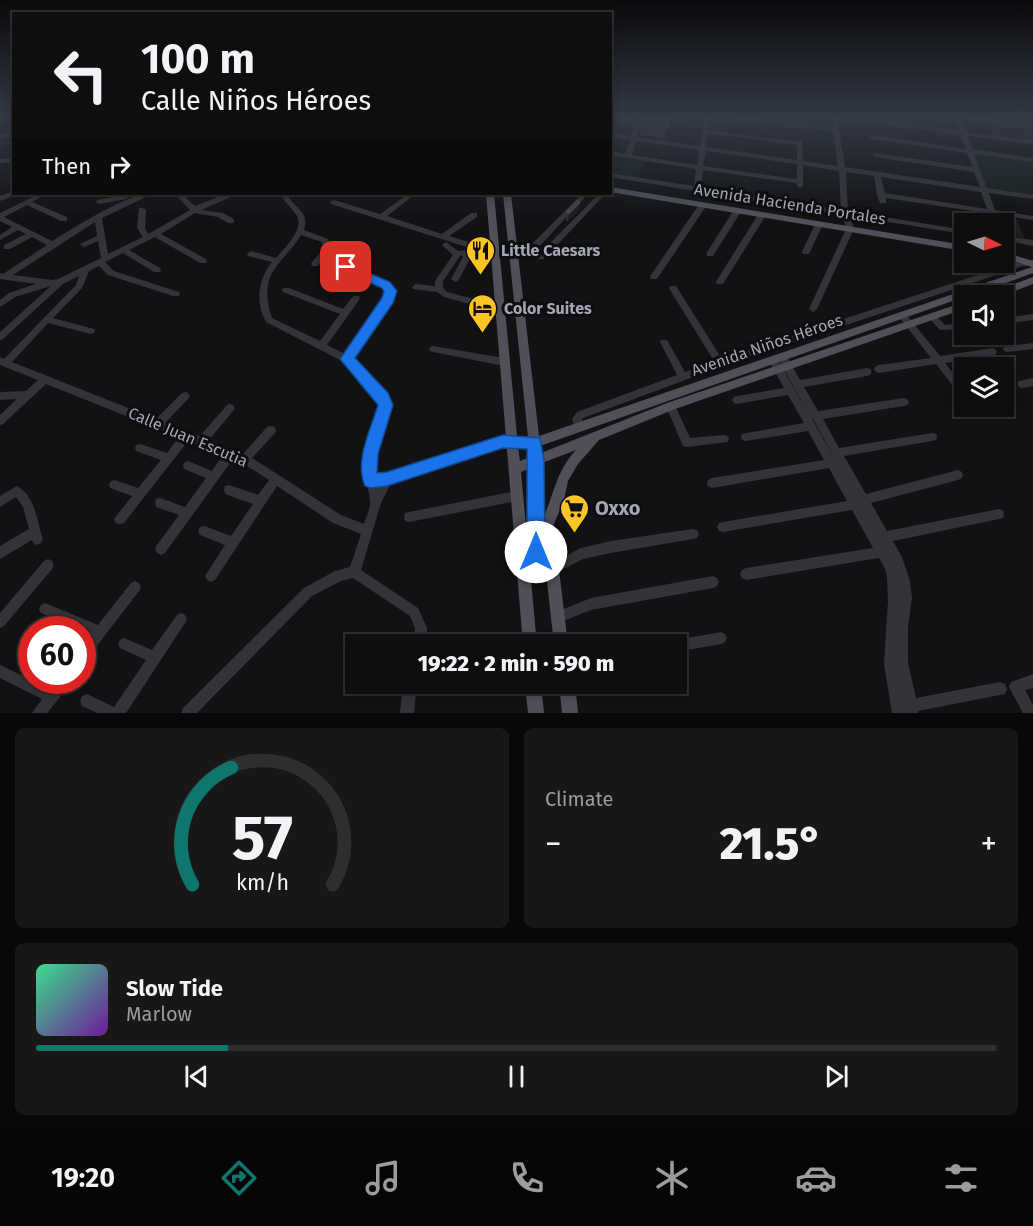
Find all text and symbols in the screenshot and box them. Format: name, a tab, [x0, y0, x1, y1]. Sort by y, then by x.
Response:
text: 100 m	[141, 34, 255, 84]
icon: left	[42, 36, 120, 114]
text: Calle Niños Héroes	[141, 85, 371, 117]
icon: right	[103, 150, 136, 183]
text: Then	[42, 153, 91, 180]
street label: Avenida Hacienda Portales	[693, 179, 887, 229]
north arrow	[954, 213, 1014, 273]
map controls	[954, 213, 1014, 417]
restaurant icon: Little Caesars	[464, 234, 496, 276]
pin	[320, 241, 371, 292]
place label: Little Caesars	[501, 241, 600, 260]
icon: arrive	[329, 250, 362, 283]
button: sound	[954, 285, 1014, 345]
hotel icon: Color Suites	[467, 292, 499, 334]
place label: Color Suites	[504, 299, 592, 318]
street label: Avenida Niños Héroes	[689, 310, 845, 380]
button: layers	[954, 357, 1014, 417]
street label: Calle Juan Escutia	[125, 403, 251, 471]
supermarket icon: Oxxo	[558, 492, 590, 534]
place label: Oxxo	[595, 496, 641, 520]
position arrow	[504, 520, 568, 584]
speed limit sign: 60	[18, 616, 96, 694]
text: 19:22 · 2 min · 590 m	[418, 650, 614, 677]
text: Climate	[545, 787, 613, 811]
text: 57	[232, 801, 292, 876]
text: 21.5°	[720, 817, 822, 871]
text: −	[545, 824, 562, 864]
text: +	[981, 824, 997, 864]
text: km/h	[235, 870, 289, 896]
text: Slow Tide	[126, 975, 223, 1002]
text: Marlow	[126, 1002, 192, 1026]
icon: previous	[180, 1060, 213, 1093]
icon: pause	[500, 1060, 533, 1093]
icon: next	[820, 1060, 853, 1093]
icon: directions	[218, 1157, 260, 1199]
icon: music	[362, 1157, 404, 1199]
icon: phone	[506, 1157, 548, 1199]
icon: climate	[651, 1157, 693, 1199]
icon: car	[795, 1157, 837, 1199]
icon: filters	[940, 1157, 982, 1199]
text: 19:20	[51, 1162, 115, 1194]

